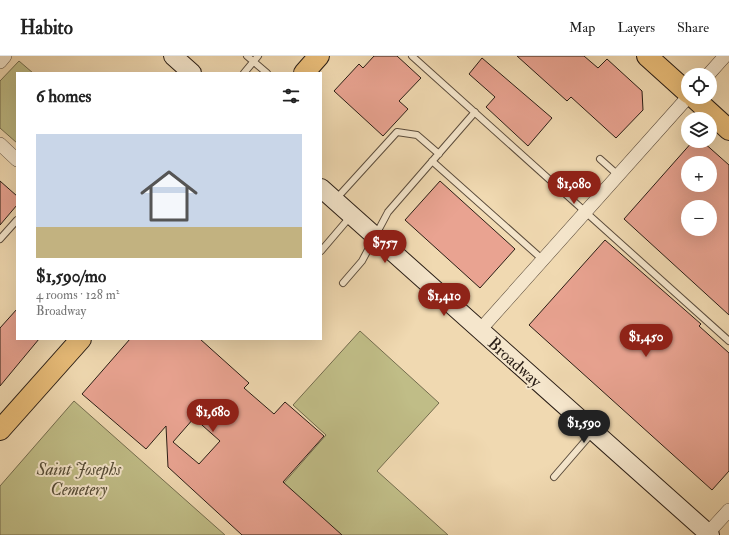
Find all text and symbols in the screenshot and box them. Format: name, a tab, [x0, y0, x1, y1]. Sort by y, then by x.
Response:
text: Habito	[20, 16, 73, 40]
text: Map	[569, 19, 595, 36]
text: Layers	[617, 19, 655, 36]
text: Share	[677, 19, 709, 36]
map controls	[681, 68, 717, 236]
button: locate	[681, 68, 717, 104]
icon: filters	[280, 85, 302, 107]
text: 6 homes	[36, 86, 91, 107]
button: layers	[681, 112, 717, 148]
button: +	[681, 156, 717, 192]
icon: home	[133, 160, 205, 232]
pin: $1,080	[541, 171, 607, 205]
text: $1,080	[557, 176, 591, 192]
button: −	[681, 200, 717, 236]
pin: $757	[361, 230, 409, 264]
text: $757	[372, 235, 398, 251]
text: $1,590/mo	[36, 266, 106, 287]
pin: $1,410	[411, 283, 477, 317]
text: 4 rooms · 128 m²	[36, 287, 119, 303]
text: $1,410	[427, 288, 461, 304]
text: Broadway	[36, 303, 86, 319]
pin: $1,450	[613, 324, 679, 358]
text: $1,450	[629, 329, 663, 345]
street label: Broadway	[483, 333, 546, 393]
pin: $1,680	[180, 399, 246, 433]
text: $1,680	[196, 404, 230, 420]
pin: $1,590	[551, 410, 617, 444]
text: $1,590	[567, 415, 601, 431]
park label: Saint Josephs Cemetery	[36, 459, 122, 500]

